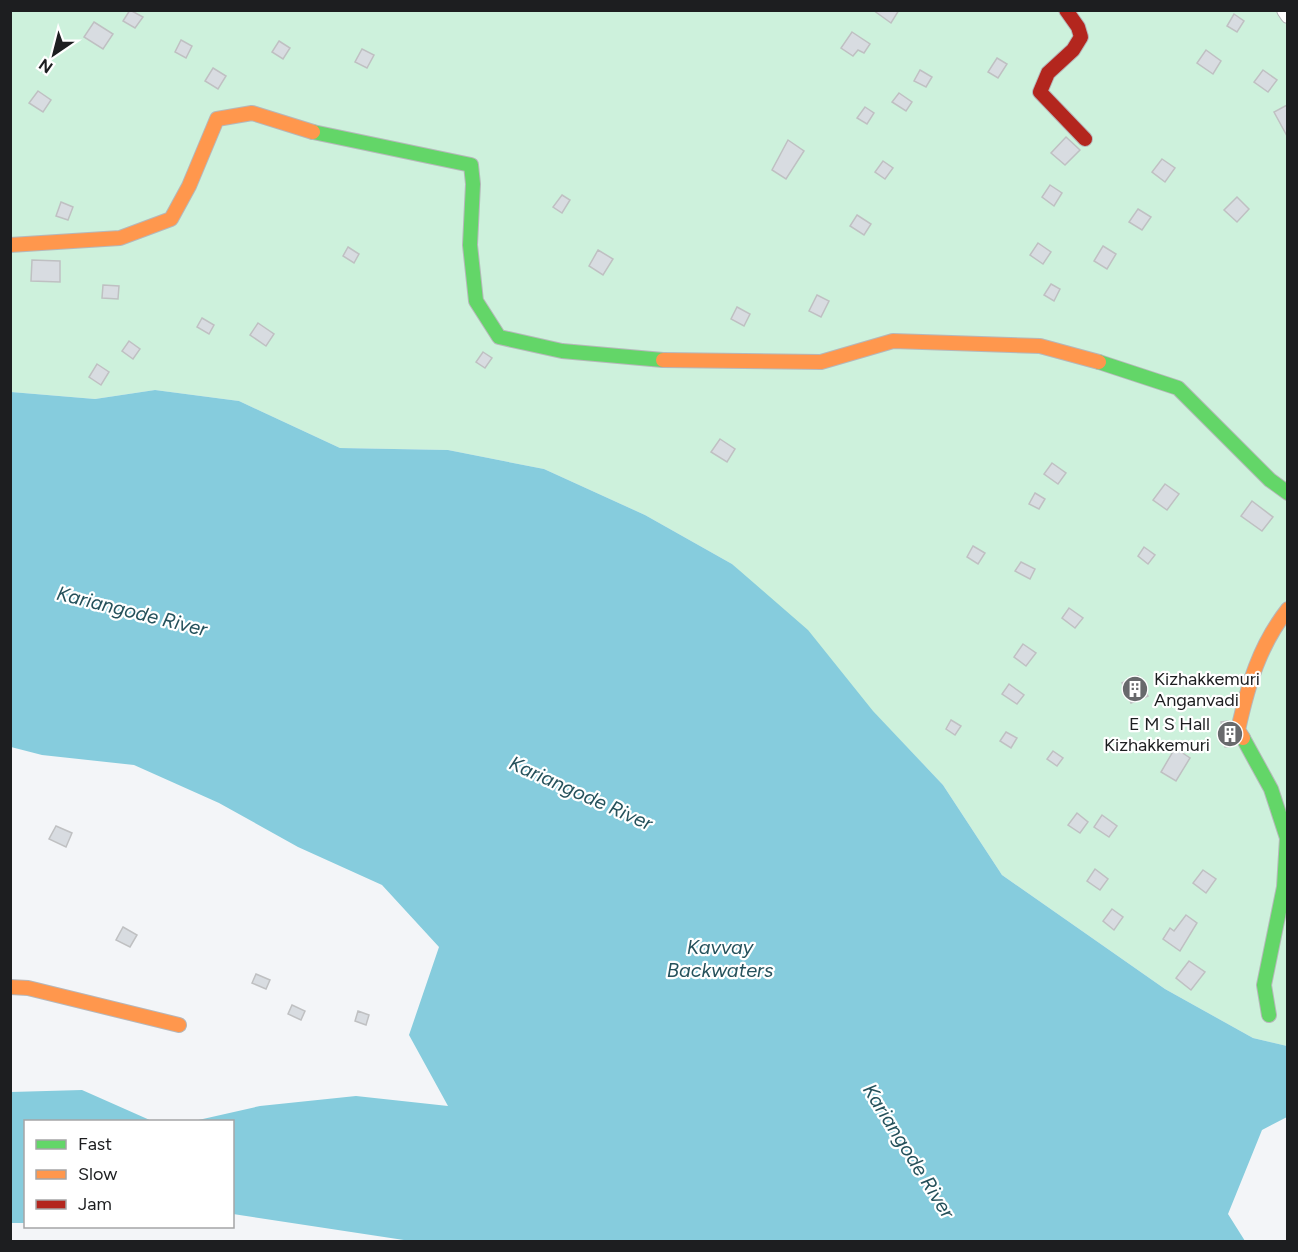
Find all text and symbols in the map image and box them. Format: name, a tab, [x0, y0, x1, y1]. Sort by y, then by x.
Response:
north arrow	[24, 24, 84, 84]
text: N	[35, 55, 56, 77]
water label: Kariangode River	[54, 581, 211, 642]
place label: Kizhakkemuri Anganvadi	[1154, 668, 1260, 711]
building icon: Kizhakkemuri Anganvadi	[1120, 674, 1150, 704]
place label: E M S Hall Kizhakkemuri	[1104, 713, 1210, 756]
building icon: E M S Hall Kizhakkemuri	[1215, 719, 1245, 749]
water label: Kariangode River	[506, 751, 657, 836]
water label: Kavvay Backwaters	[667, 935, 774, 982]
water label: Kariangode River	[858, 1079, 961, 1224]
legend	[24, 1120, 234, 1228]
text: Fast	[78, 1133, 112, 1155]
text: Slow	[78, 1163, 117, 1185]
text: Jam	[78, 1193, 112, 1215]

